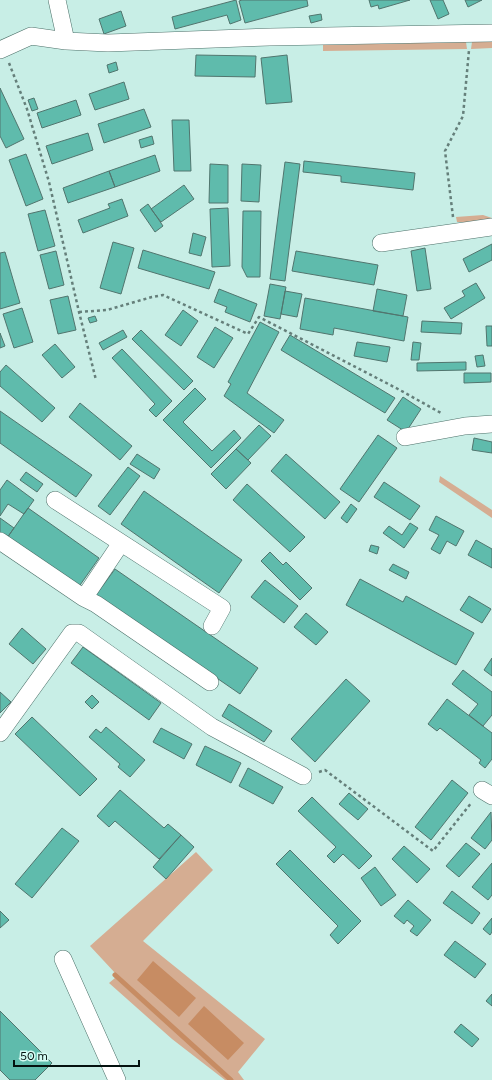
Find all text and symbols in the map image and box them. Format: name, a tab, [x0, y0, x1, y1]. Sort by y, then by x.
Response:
scale bar	[14, 1042, 139, 1068]
text: 50 m	[20, 1049, 48, 1063]

